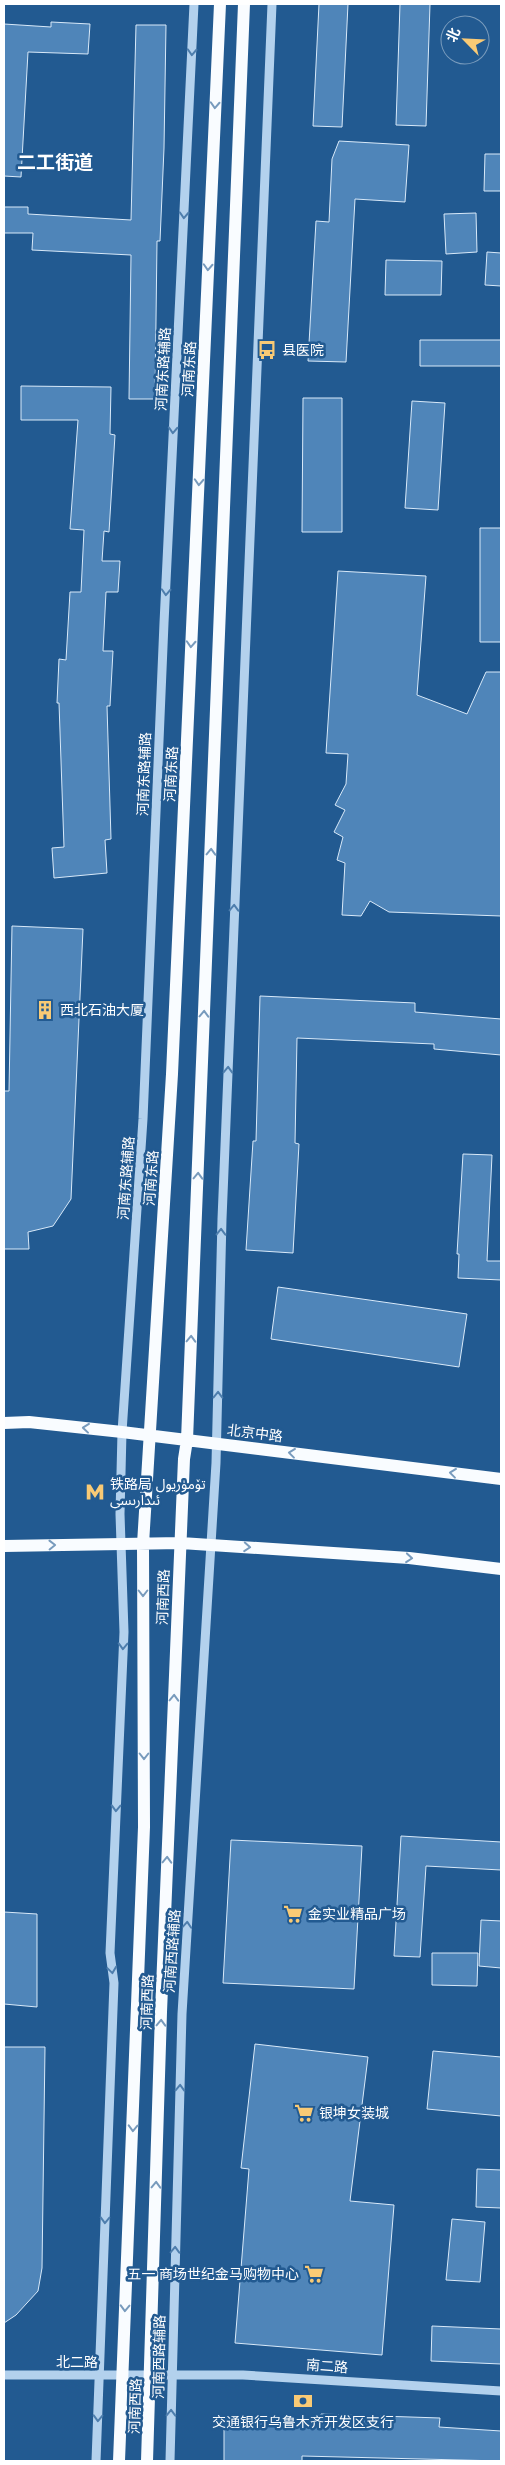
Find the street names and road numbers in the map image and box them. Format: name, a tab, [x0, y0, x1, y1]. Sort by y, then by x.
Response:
street label: 河南东路辅路	[152, 327, 174, 411]
street label: 河南东路	[179, 341, 199, 397]
street label: 河南东路辅路	[134, 732, 154, 816]
street label: 河南东路	[161, 746, 181, 802]
street label: 河南东路辅路	[114, 1135, 138, 1221]
street label: 河南东路	[140, 1149, 162, 1207]
street label: 北京中路	[226, 1421, 284, 1445]
street label: 河南西路	[153, 1569, 173, 1625]
street label: 河南西路辅路	[160, 1908, 184, 1994]
street label: 河南西路	[137, 1974, 157, 2030]
street label: 河南西路辅路	[149, 2315, 169, 2399]
street label: 北二路	[56, 2353, 98, 2371]
street label: 南二路	[305, 2356, 349, 2376]
street label: 河南西路	[125, 2378, 145, 2434]

